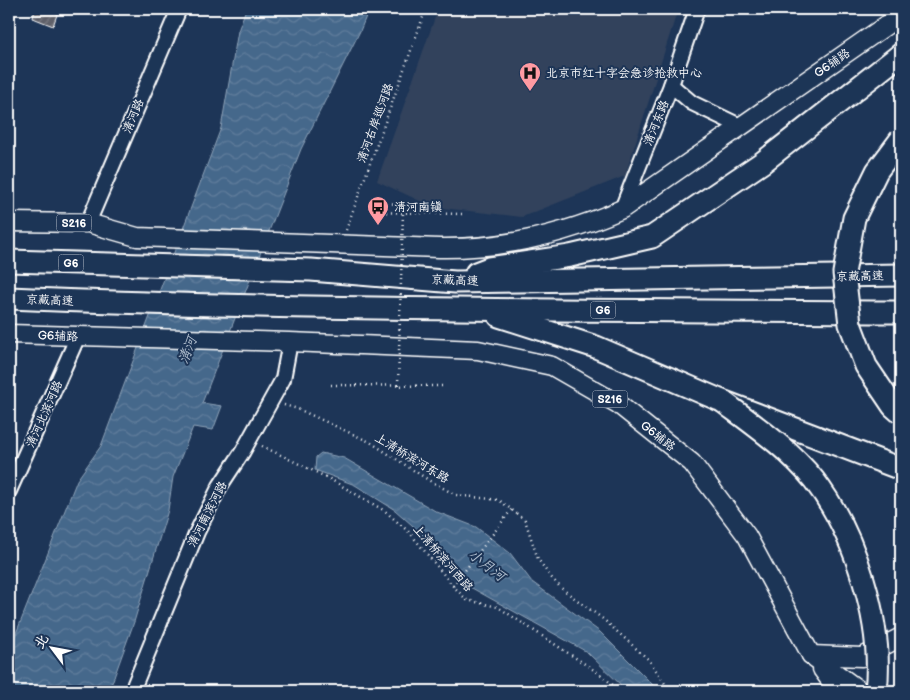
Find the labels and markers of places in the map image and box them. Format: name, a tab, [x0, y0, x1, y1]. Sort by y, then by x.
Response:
hospital icon: 北京市红十字会急诊抢救中心	[518, 61, 542, 92]
place label: 北京市红十字会急诊抢救中心	[546, 66, 702, 81]
bus stop icon: 清河南镇	[366, 195, 390, 226]
place label: 清河南镇	[394, 200, 442, 215]

